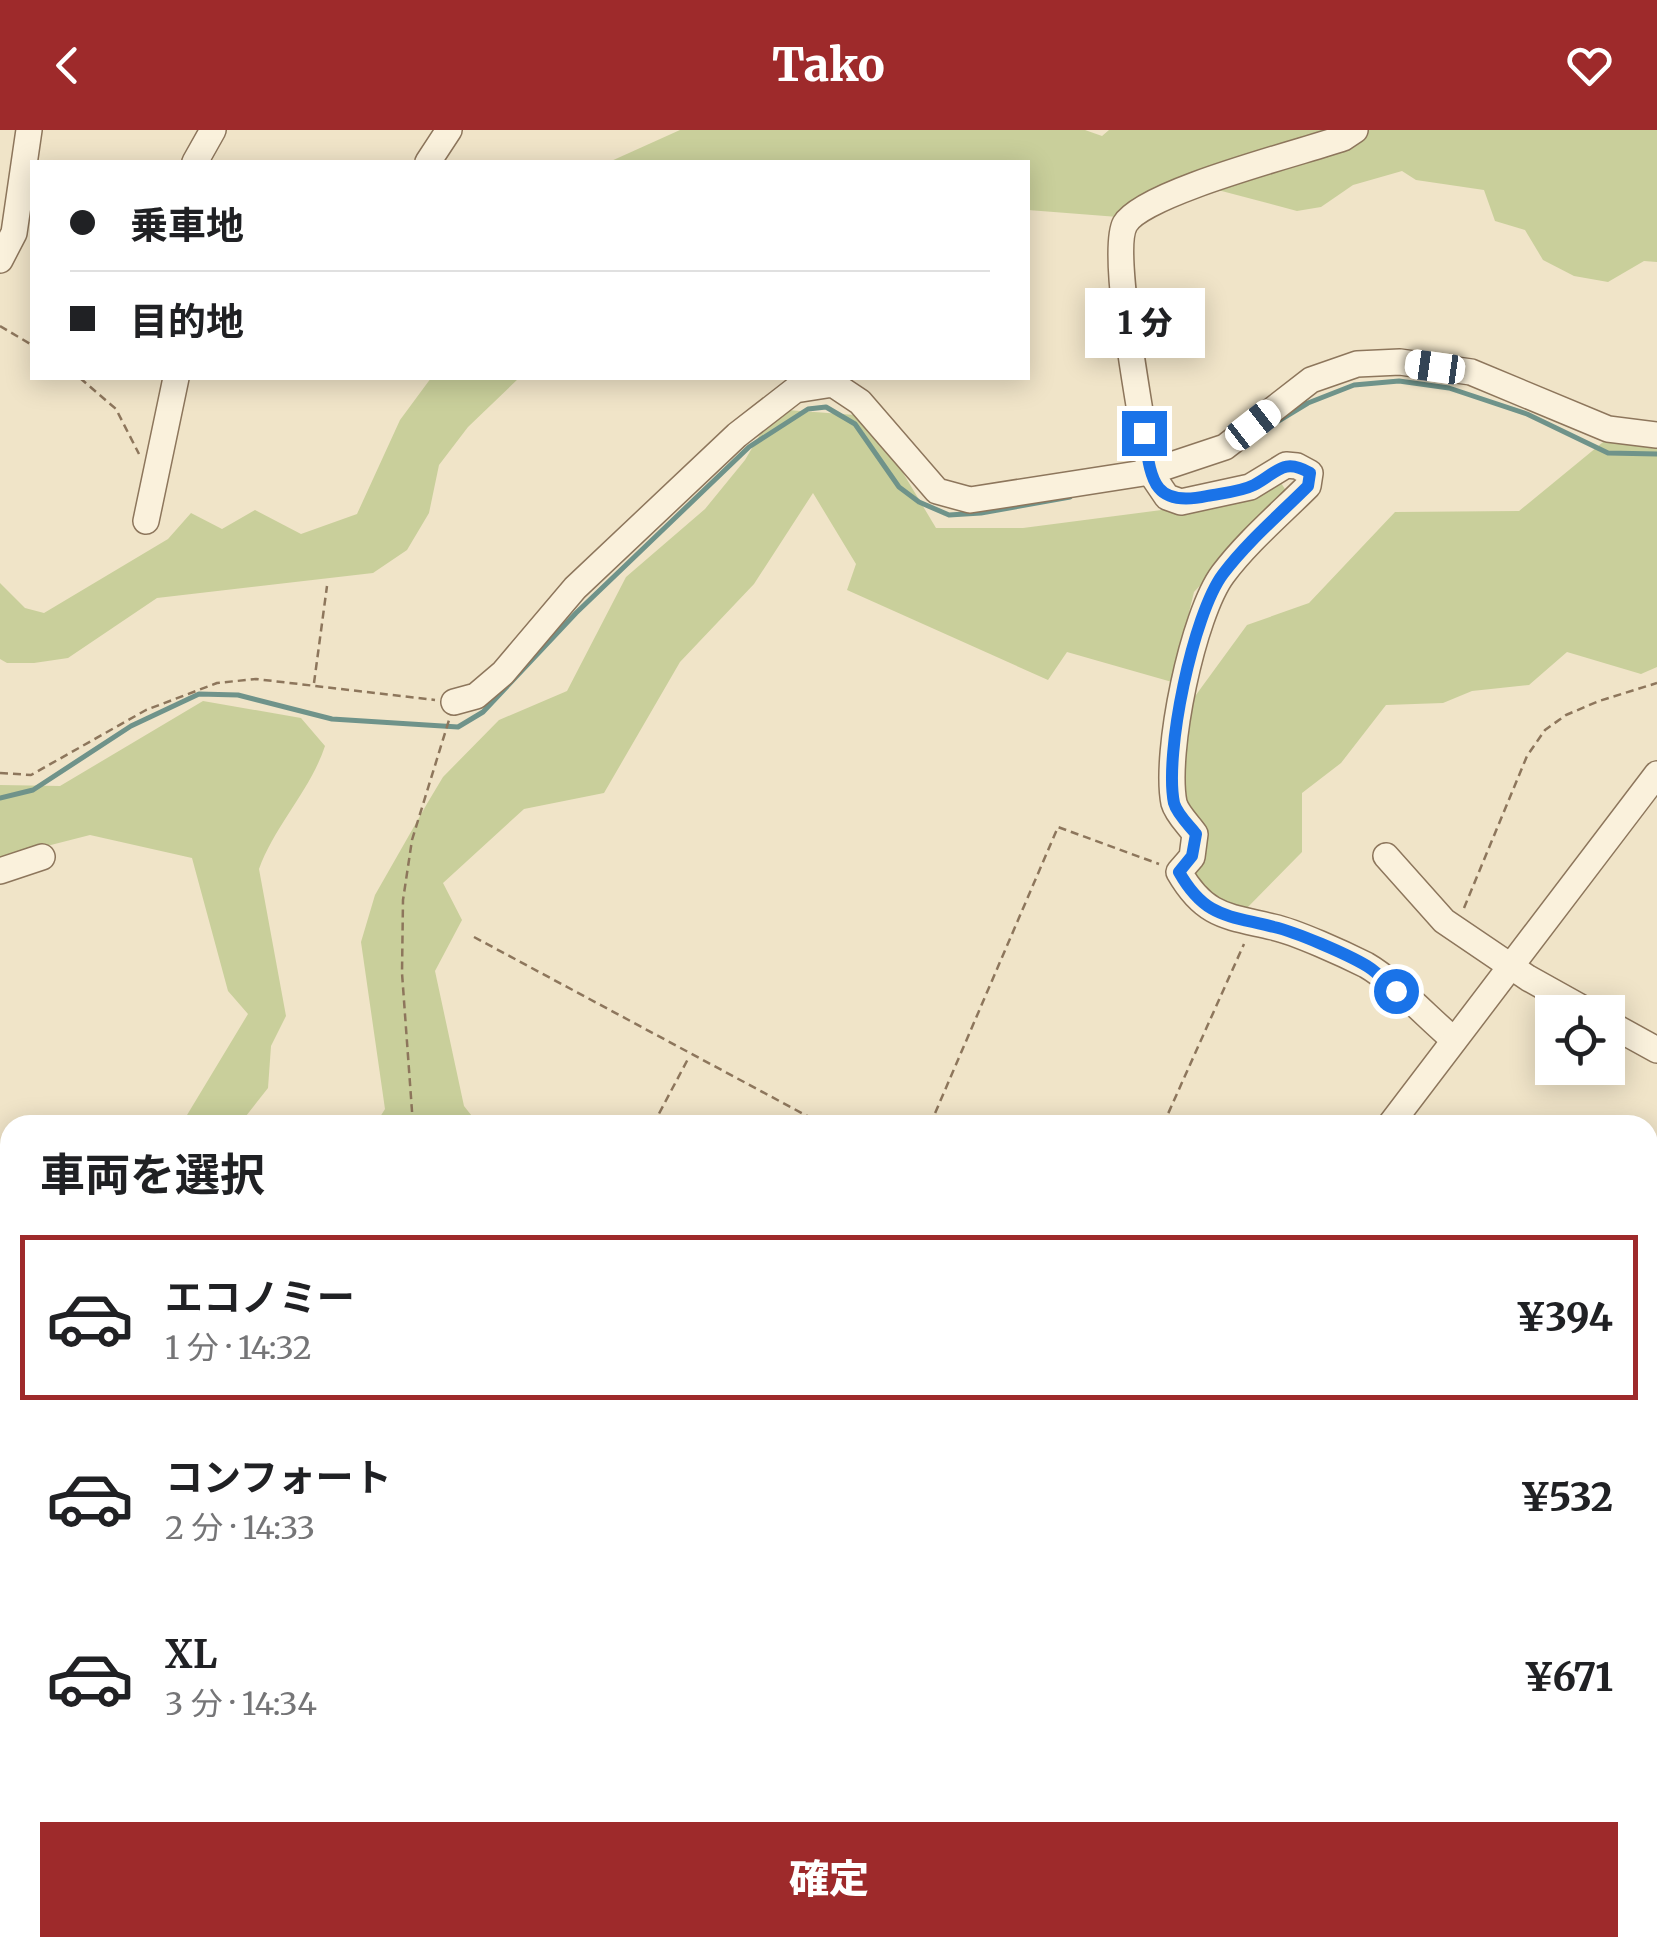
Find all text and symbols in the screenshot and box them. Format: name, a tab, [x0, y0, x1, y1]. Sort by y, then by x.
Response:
text: Tako	[772, 37, 885, 93]
icon: back	[40, 38, 95, 93]
icon: heart	[1562, 38, 1617, 93]
text: 乗車地	[130, 202, 244, 249]
callout: 1 分	[1084, 288, 1204, 358]
text: 目的地	[130, 298, 244, 345]
text: 1 分	[1118, 303, 1172, 343]
car	[1403, 348, 1467, 386]
car	[1220, 395, 1286, 455]
route end	[1122, 411, 1167, 456]
route start	[1374, 969, 1419, 1014]
map controls	[1535, 995, 1625, 1085]
button: locate	[1535, 995, 1625, 1085]
text: 車両を選択	[40, 1147, 265, 1203]
icon: car	[45, 1273, 135, 1363]
text: エコノミー	[165, 1274, 355, 1321]
text: ¥394	[1516, 1294, 1613, 1341]
text: 1 分 · 14:32	[165, 1328, 312, 1368]
icon: car	[45, 1453, 135, 1543]
text: コンフォート	[165, 1454, 392, 1501]
text: ¥532	[1520, 1474, 1613, 1521]
text: 2 分 · 14:33	[165, 1508, 315, 1548]
text: XL	[165, 1631, 217, 1678]
icon: car	[45, 1633, 135, 1723]
text: ¥671	[1523, 1654, 1613, 1701]
text: 3 分 · 14:34	[165, 1684, 317, 1724]
button: 確定	[40, 1822, 1618, 1937]

